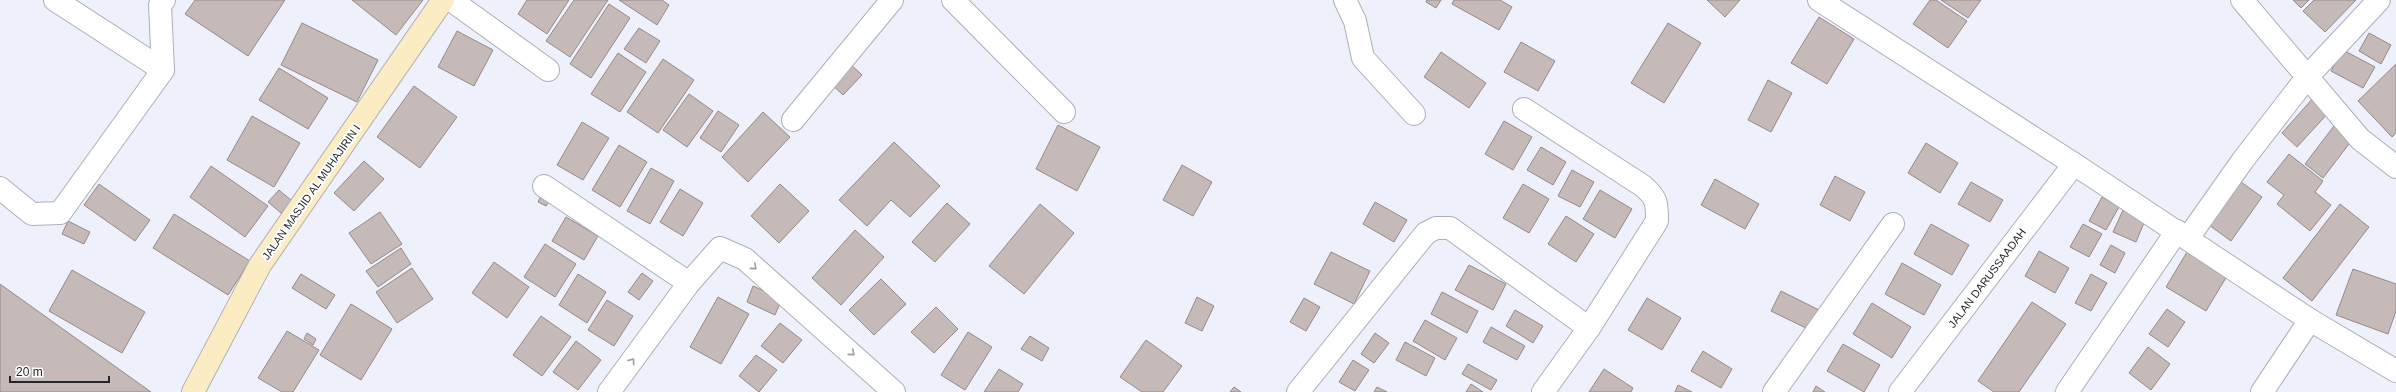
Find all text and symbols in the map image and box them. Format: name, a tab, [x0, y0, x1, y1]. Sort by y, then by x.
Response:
street label: JALAN MASJID AL MUHAJIRIN I	[260, 122, 362, 262]
street label: JALAN DARUSSAADAH	[1946, 226, 2028, 330]
one-way arrow	[749, 262, 756, 269]
one-way arrow	[847, 348, 854, 355]
scale bar	[10, 358, 109, 384]
one-way arrow	[627, 358, 634, 365]
text: 20 m	[16, 365, 43, 379]

